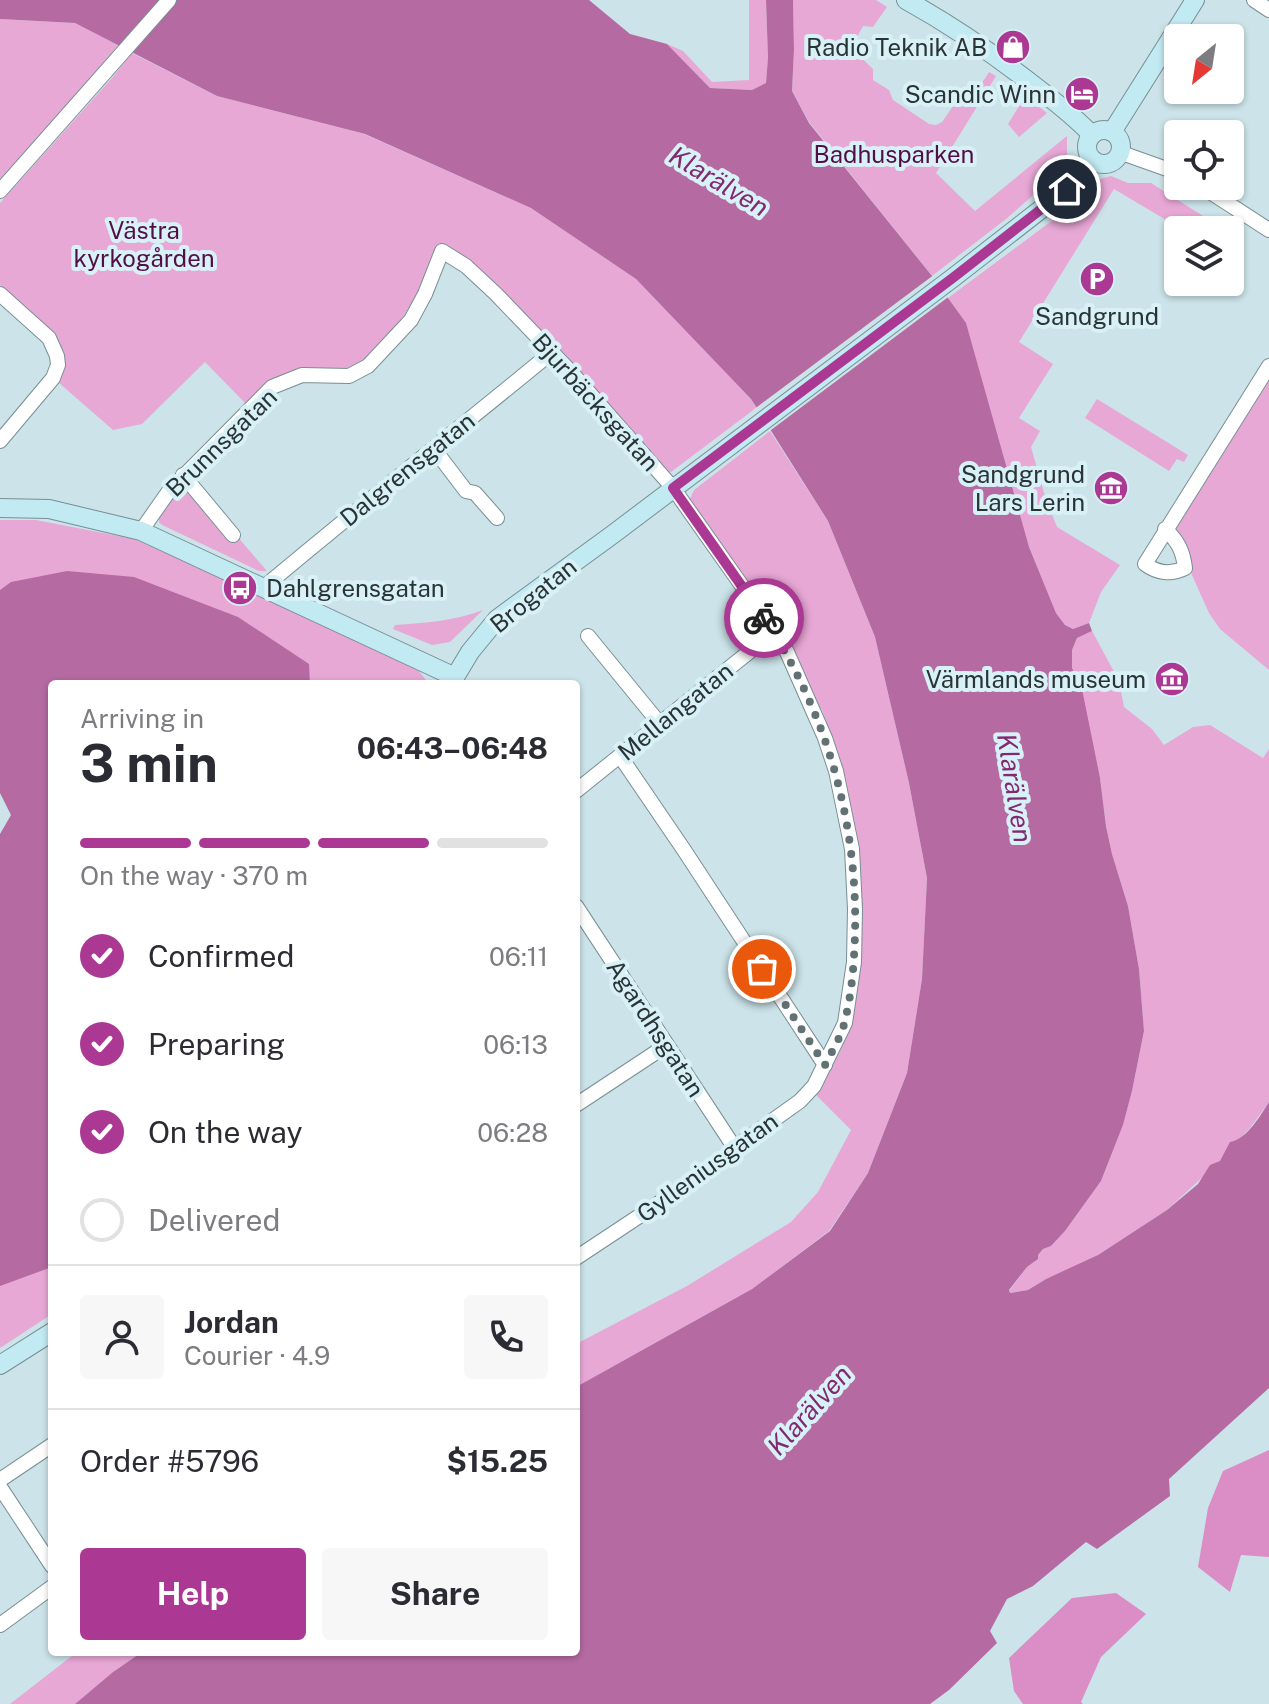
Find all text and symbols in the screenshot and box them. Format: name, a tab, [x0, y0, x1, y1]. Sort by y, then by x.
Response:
north arrow	[1164, 24, 1244, 104]
map controls	[1164, 24, 1244, 296]
shop icon: Radio Teknik AB	[994, 28, 1032, 66]
place label: Radio Teknik AB	[806, 33, 987, 61]
hotel icon: Scandic Winn	[1063, 75, 1101, 113]
place label: Scandic Winn	[905, 80, 1056, 108]
button: locate	[1164, 120, 1244, 200]
water label: Klarälven	[664, 139, 774, 223]
park label: Badhusparken	[814, 140, 974, 168]
pin	[1033, 155, 1101, 223]
icon: home	[1045, 167, 1089, 211]
park label: Västra kyrkogården	[73, 216, 215, 272]
button: layers	[1164, 216, 1244, 296]
parking icon: Sandgrund	[1078, 260, 1116, 298]
place label: Sandgrund	[1035, 302, 1159, 330]
street label: Bjurbäcksgatan	[527, 328, 665, 476]
street label: Brunnsgatan	[160, 382, 282, 502]
street label: Dalgrensgatan	[334, 406, 480, 532]
place label: Sandgrund Lars Lerin	[961, 460, 1085, 516]
museum icon: Sandgrund Lars Lerin	[1092, 469, 1130, 507]
street label: Brogatan	[484, 552, 582, 638]
bus stop icon: Dahlgrensgatan	[221, 569, 259, 607]
place label: Dahlgrensgatan	[266, 574, 445, 602]
courier	[724, 578, 804, 658]
icon: bike	[742, 596, 786, 640]
street label: Mellangatan	[612, 656, 738, 766]
museum icon: Värmlands museum	[1153, 660, 1191, 698]
place label: Värmlands museum	[926, 665, 1146, 693]
text: Arriving in	[80, 703, 204, 734]
text: 06:43–06:48	[357, 730, 548, 766]
water label: Klarälven	[991, 731, 1039, 845]
text: 3 min	[80, 733, 218, 794]
text: On the way · 370 m	[80, 860, 308, 891]
icon: check	[80, 934, 124, 978]
pin	[728, 935, 796, 1003]
text: Confirmed	[148, 938, 294, 974]
text: 06:11	[489, 941, 548, 972]
icon: bag	[740, 947, 784, 991]
street label: Agardhsgatan	[601, 954, 711, 1102]
icon: check	[80, 1022, 124, 1066]
text: Preparing	[148, 1026, 285, 1062]
text: 06:13	[483, 1029, 548, 1060]
street label: Gylleniusgatan	[631, 1107, 783, 1227]
icon: check	[80, 1110, 124, 1154]
text: On the way	[148, 1114, 302, 1150]
text: 06:28	[477, 1117, 548, 1148]
text: Delivered	[148, 1202, 280, 1238]
button: person	[80, 1295, 164, 1379]
button: phone	[464, 1295, 548, 1379]
text: Jordan	[184, 1304, 279, 1340]
text: Courier · 4.9	[184, 1340, 330, 1371]
water label: Klarälven	[761, 1359, 857, 1461]
text: Order #5796	[80, 1443, 259, 1479]
text: $15.25	[447, 1443, 548, 1479]
button: Help	[80, 1548, 306, 1640]
button: Share	[322, 1548, 548, 1640]

